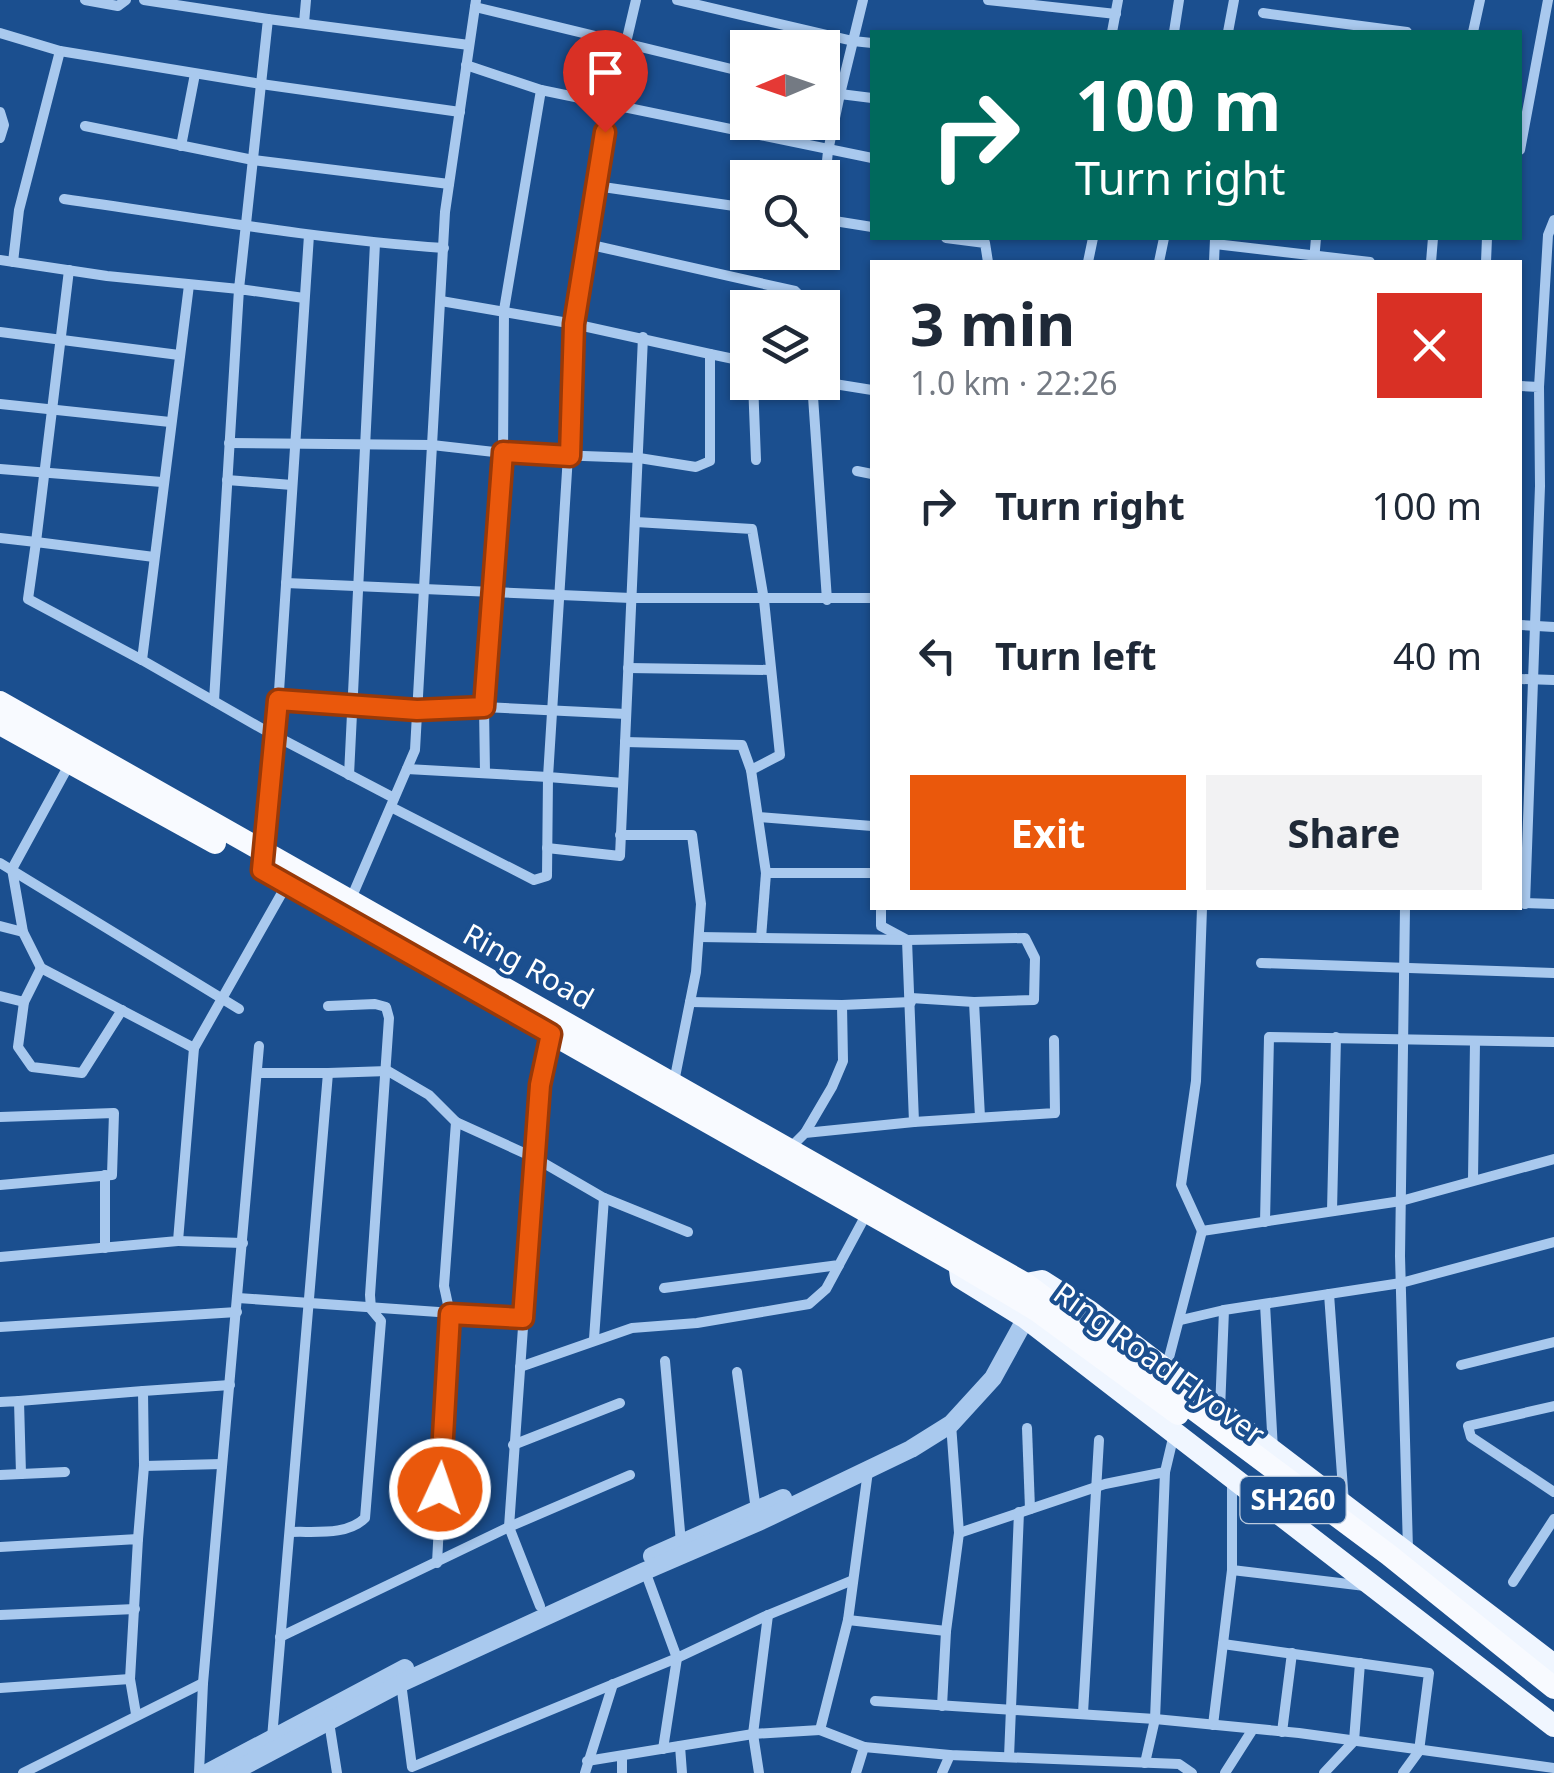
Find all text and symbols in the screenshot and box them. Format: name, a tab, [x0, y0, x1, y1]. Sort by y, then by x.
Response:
pin	[563, 30, 648, 133]
north arrow	[730, 30, 840, 140]
map controls	[730, 30, 840, 400]
icon: arrive	[578, 45, 633, 100]
text: 100 m	[1075, 56, 1282, 152]
icon: right	[910, 70, 1040, 200]
text: Turn right	[1075, 147, 1286, 208]
button: search	[730, 160, 840, 270]
text: 3 min	[910, 282, 1075, 364]
button: layers	[730, 290, 840, 400]
button: close	[1377, 293, 1482, 398]
text: 1.0 km · 22:26	[910, 361, 1118, 404]
icon: right	[910, 478, 965, 533]
text: Turn right	[995, 479, 1185, 531]
text: 100 m	[1371, 479, 1482, 531]
icon: left	[910, 628, 965, 683]
text: Turn left	[995, 629, 1157, 681]
text: 40 m	[1393, 629, 1482, 681]
button: Exit	[910, 775, 1186, 890]
button: Share	[1206, 775, 1482, 890]
street label: Ring Road	[456, 913, 601, 1018]
street label: Ring Road Flyover	[1046, 1272, 1274, 1453]
position arrow	[388, 1437, 492, 1541]
road number: SH260	[1240, 1477, 1346, 1523]

